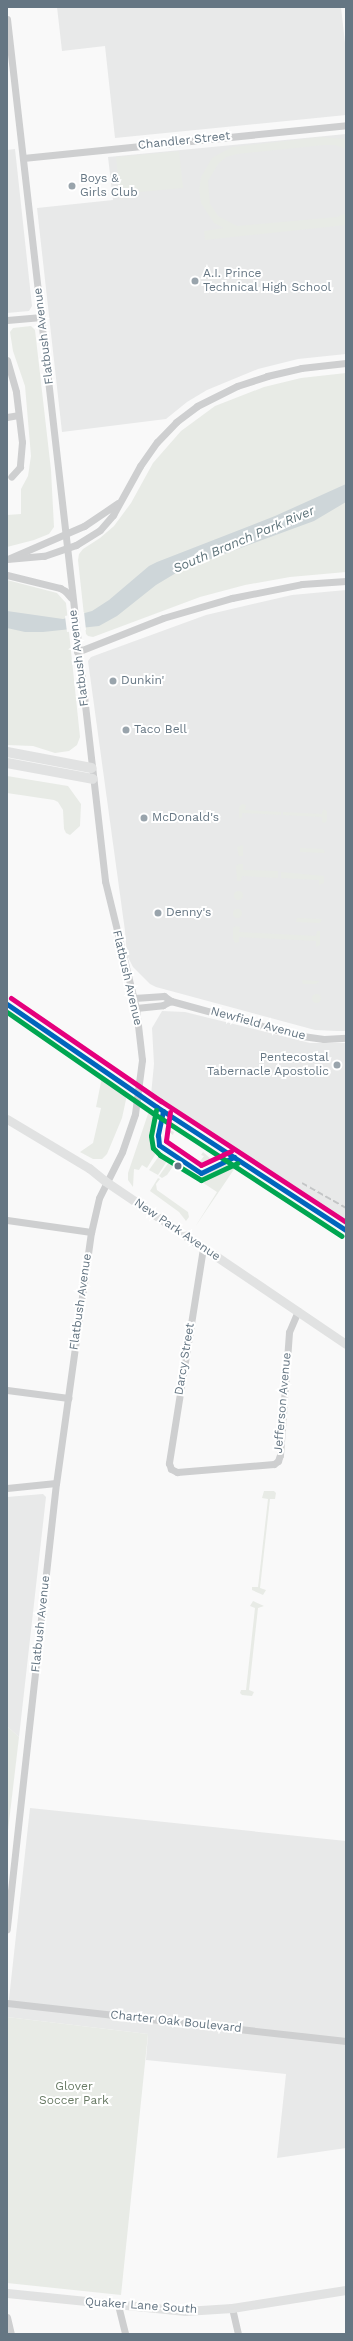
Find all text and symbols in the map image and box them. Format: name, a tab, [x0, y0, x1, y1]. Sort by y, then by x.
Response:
street label: Chandler Street	[137, 129, 231, 153]
place label: Boys & Girls Club	[80, 172, 138, 200]
marker: Boys & Girls Club	[67, 181, 77, 191]
place label: A.I. Prince Technical High School	[203, 267, 332, 295]
marker: A.I. Prince Technical High School	[190, 276, 200, 286]
street label: Flatbush Avenue	[31, 287, 57, 385]
water label: South Branch Park River	[171, 503, 317, 577]
street label: Flatbush Avenue	[66, 609, 92, 707]
place label: Dunkin'	[121, 674, 164, 688]
marker: Dunkin'	[108, 676, 118, 686]
place label: Taco Bell	[134, 723, 187, 737]
marker: Taco Bell	[121, 725, 131, 735]
place label: McDonald's	[152, 811, 219, 825]
marker: McDonald's	[139, 813, 149, 823]
place label: Denny's	[166, 906, 211, 920]
marker: Denny's	[153, 908, 163, 918]
street label: Flatbush Avenue	[109, 929, 145, 1027]
street label: Newfield Avenue	[209, 1004, 307, 1044]
place label: Pentecostal Tabernacle Apostolic	[206, 1051, 329, 1079]
marker: Pentecostal Tabernacle Apostolic	[332, 1060, 342, 1070]
unlabelled marker	[173, 1161, 183, 1171]
street label: New Park Avenue	[131, 1196, 223, 1264]
street label: Flatbush Avenue	[67, 1253, 95, 1351]
street label: Darcy Street	[172, 1322, 198, 1396]
street label: Jefferson Avenue	[271, 1352, 295, 1454]
street label: Flatbush Avenue	[29, 1575, 53, 1673]
street label: Charter Oak Boulevard	[109, 2008, 243, 2036]
park label: Glover Soccer Park	[39, 2080, 109, 2108]
street label: Quaker Lane South	[84, 2295, 198, 2317]

